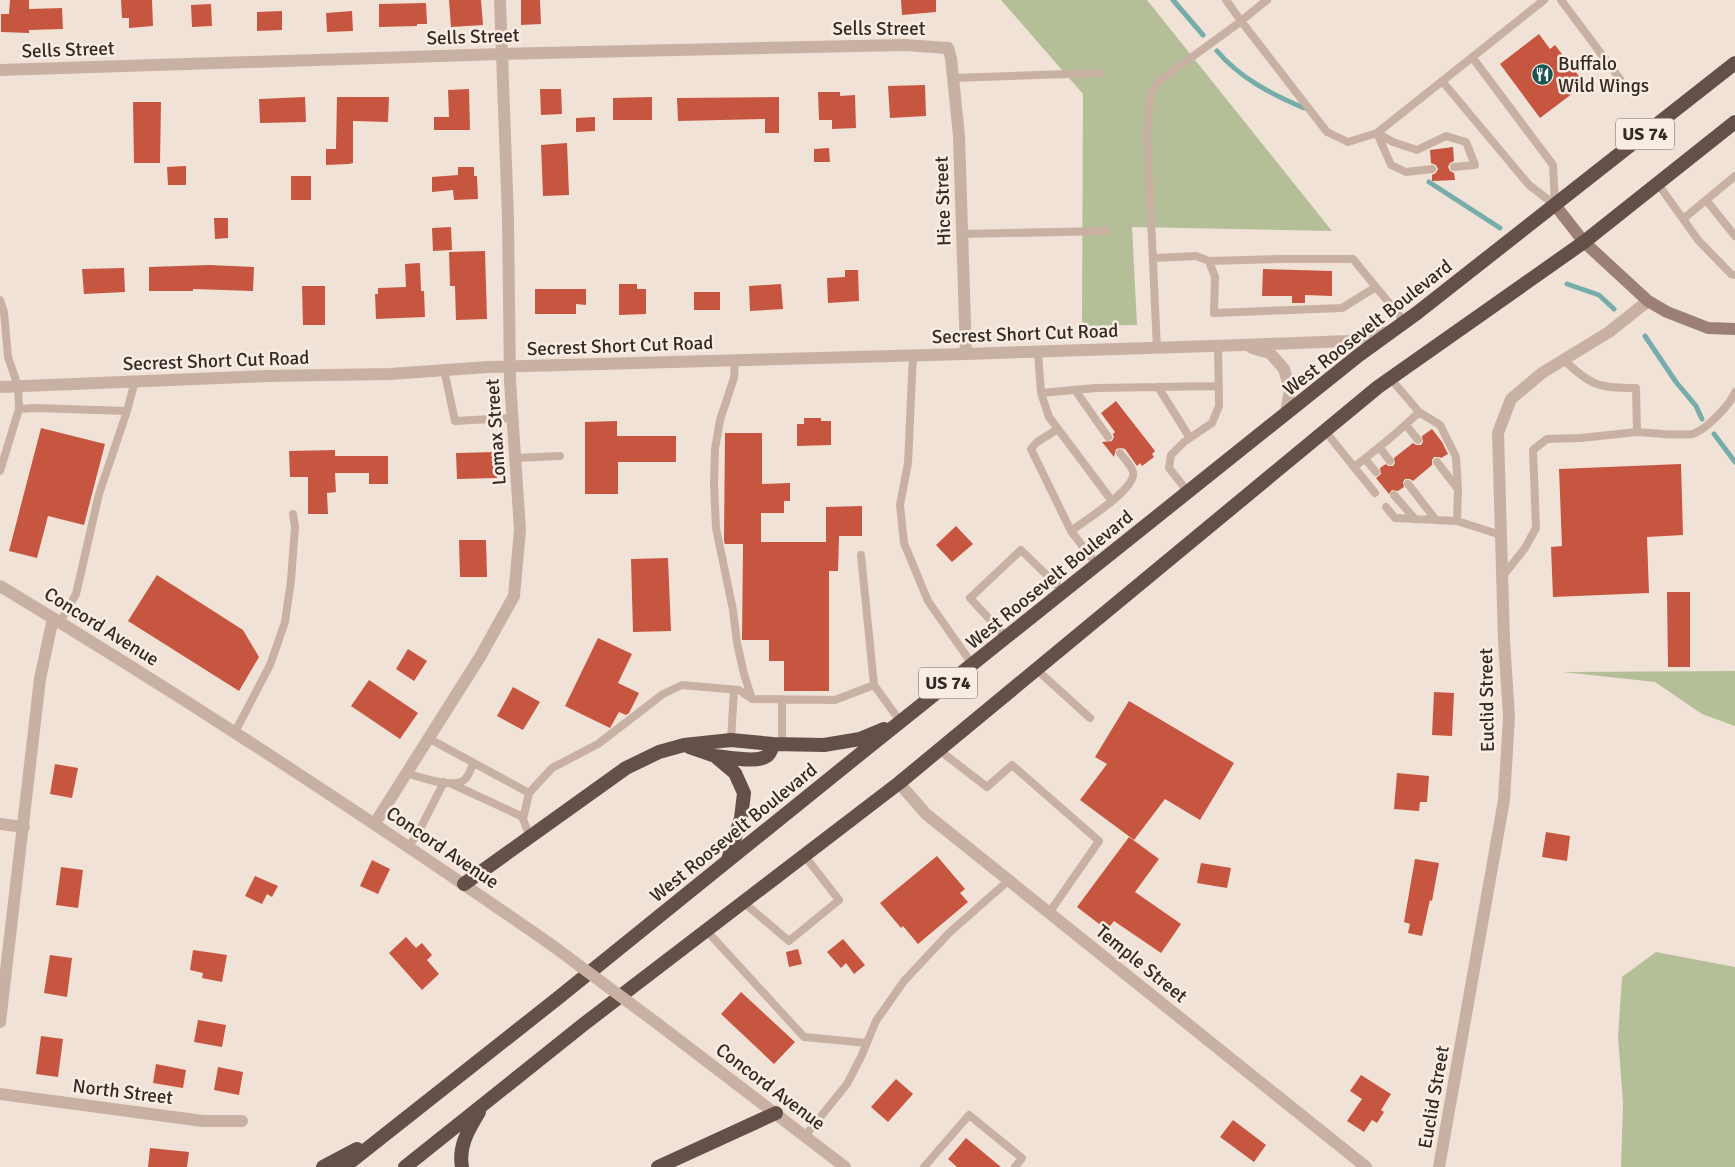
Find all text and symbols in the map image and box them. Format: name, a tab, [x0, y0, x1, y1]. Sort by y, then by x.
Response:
street label: Sells Street	[832, 17, 926, 41]
street label: Sells Street	[426, 23, 520, 51]
street label: Sells Street	[21, 36, 115, 64]
place label: Buffalo Wild Wings	[1558, 52, 1649, 98]
restaurant icon: Buffalo Wild Wings	[1530, 62, 1554, 86]
road number: US 74	[1616, 118, 1674, 150]
street label: Hice Street	[929, 155, 957, 246]
street label: West Roosevelt Boulevard	[1278, 254, 1457, 401]
street label: Secrest Short Cut Road	[931, 319, 1119, 349]
street label: Secrest Short Cut Road	[526, 331, 714, 361]
street label: Secrest Short Cut Road	[122, 346, 310, 376]
street label: Lomax Street	[480, 378, 512, 486]
street label: West Roosevelt Boulevard	[961, 505, 1138, 655]
street label: Concord Avenue	[40, 582, 163, 672]
street label: Euclid Street	[1474, 647, 1500, 752]
road number: US 74	[919, 668, 977, 698]
street label: West Roosevelt Boulevard	[645, 758, 822, 908]
street label: Concord Avenue	[382, 801, 503, 894]
street label: Temple Street	[1091, 919, 1192, 1008]
street label: Concord Avenue	[711, 1038, 830, 1136]
street label: Euclid Street	[1413, 1043, 1455, 1151]
street label: North Street	[71, 1074, 175, 1110]

